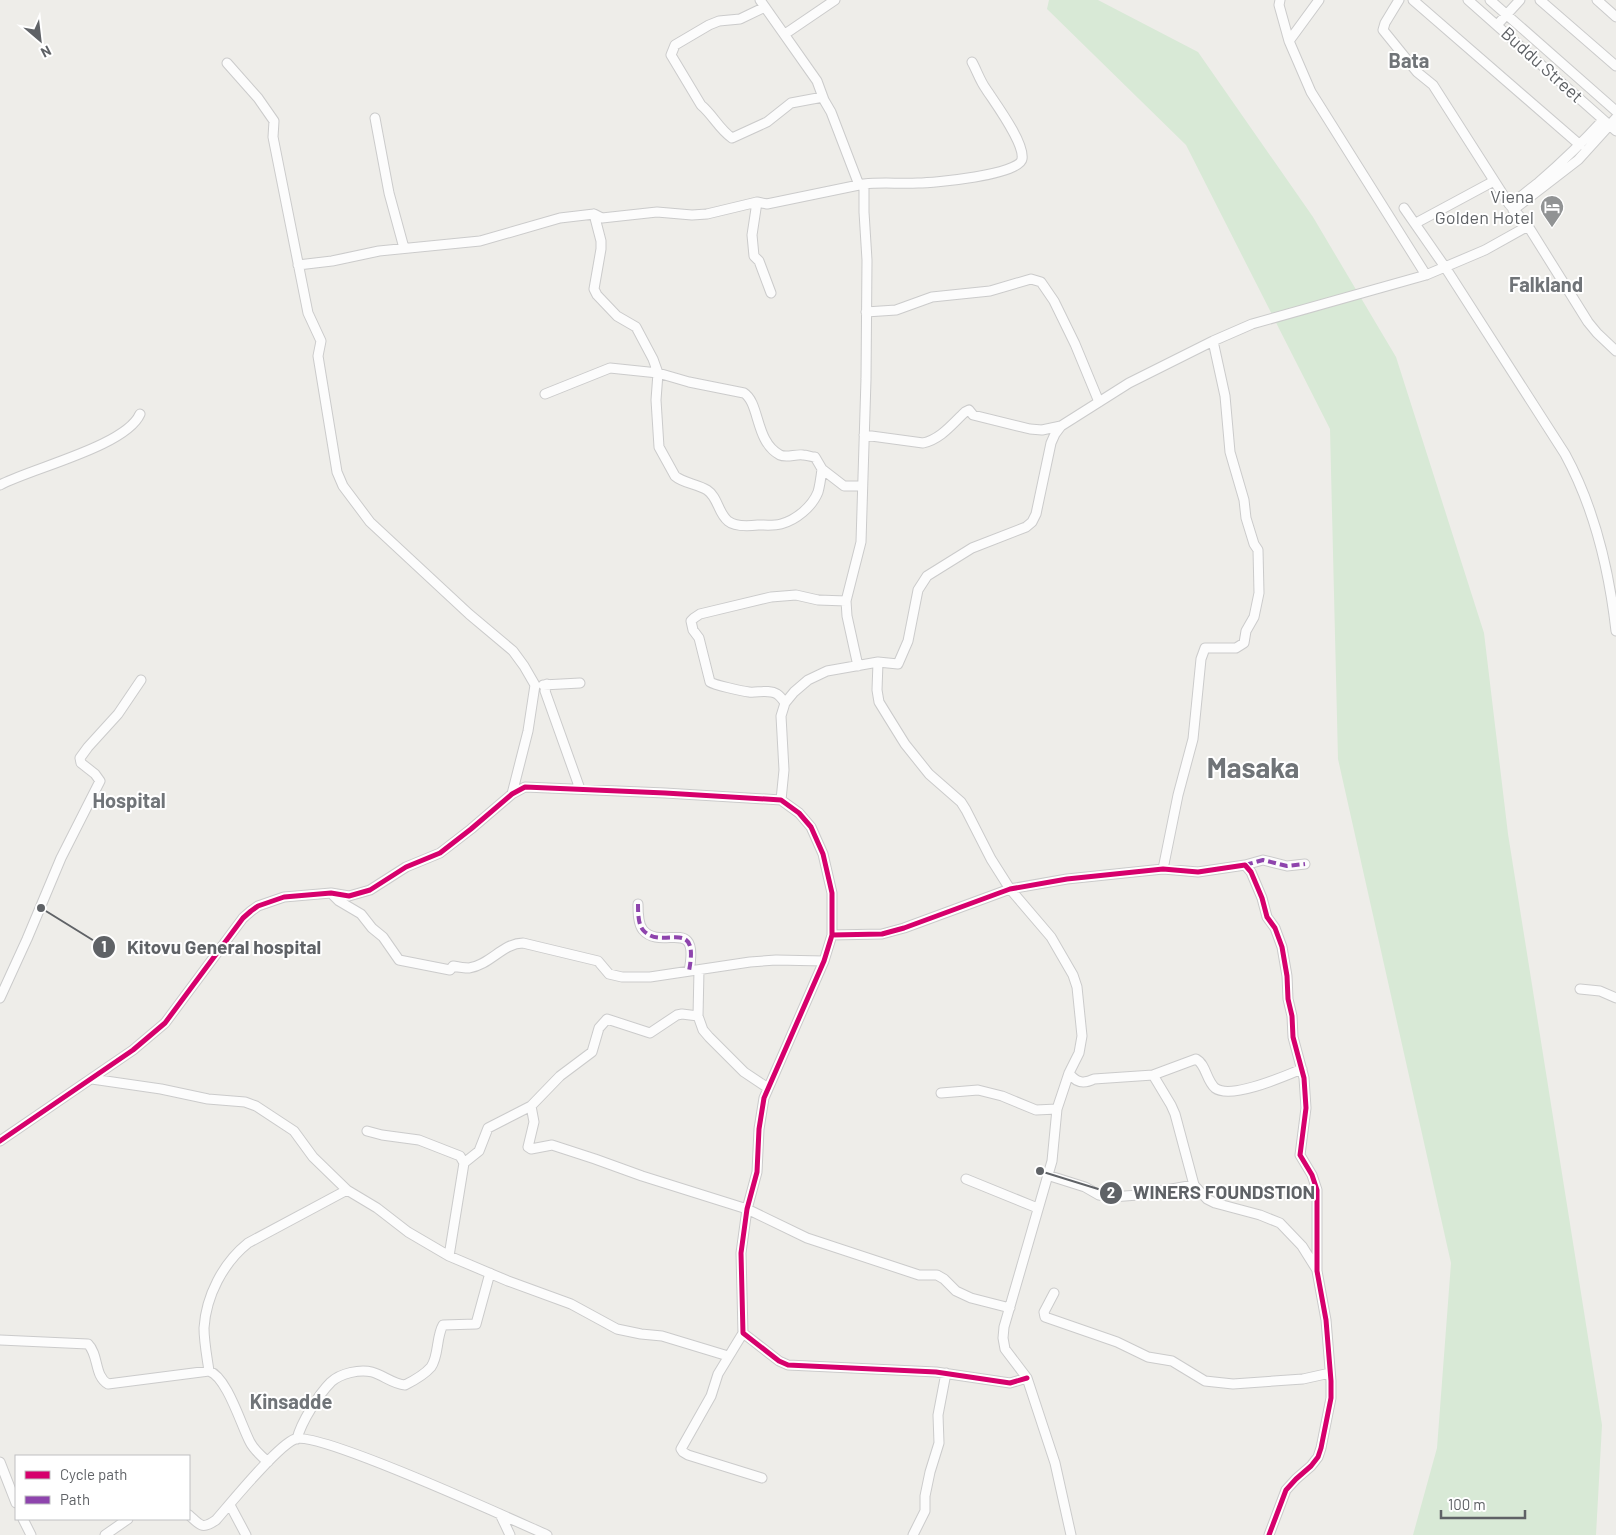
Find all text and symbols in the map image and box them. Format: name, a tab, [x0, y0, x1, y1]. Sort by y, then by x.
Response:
north arrow	[15, 15, 65, 65]
street label: Buddu Street	[1497, 22, 1588, 107]
text: N	[38, 42, 54, 62]
district label: Bata	[1389, 48, 1429, 72]
place label: Viena Golden Hotel	[1435, 185, 1534, 228]
hotel icon: Viena Golden Hotel	[1539, 194, 1565, 228]
district label: Falkland	[1509, 272, 1583, 296]
district label: Masaka	[1207, 750, 1299, 784]
district label: Hospital	[92, 788, 166, 812]
callout: Kitovu General hospital	[91, 930, 331, 964]
text: Kitovu General hospital	[127, 935, 321, 958]
text: 1	[101, 937, 107, 955]
callout: WINERS FOUNDSTION	[1098, 1176, 1326, 1210]
text: WINERS FOUNDSTION	[1133, 1180, 1315, 1203]
text: 2	[1107, 1183, 1115, 1201]
district label: Kinsadde	[250, 1389, 332, 1413]
legend	[15, 1455, 190, 1520]
text: Cycle path	[60, 1465, 127, 1483]
scale bar	[1441, 1488, 1525, 1520]
text: Path	[60, 1490, 90, 1508]
text: 100 m	[1448, 1495, 1486, 1513]

